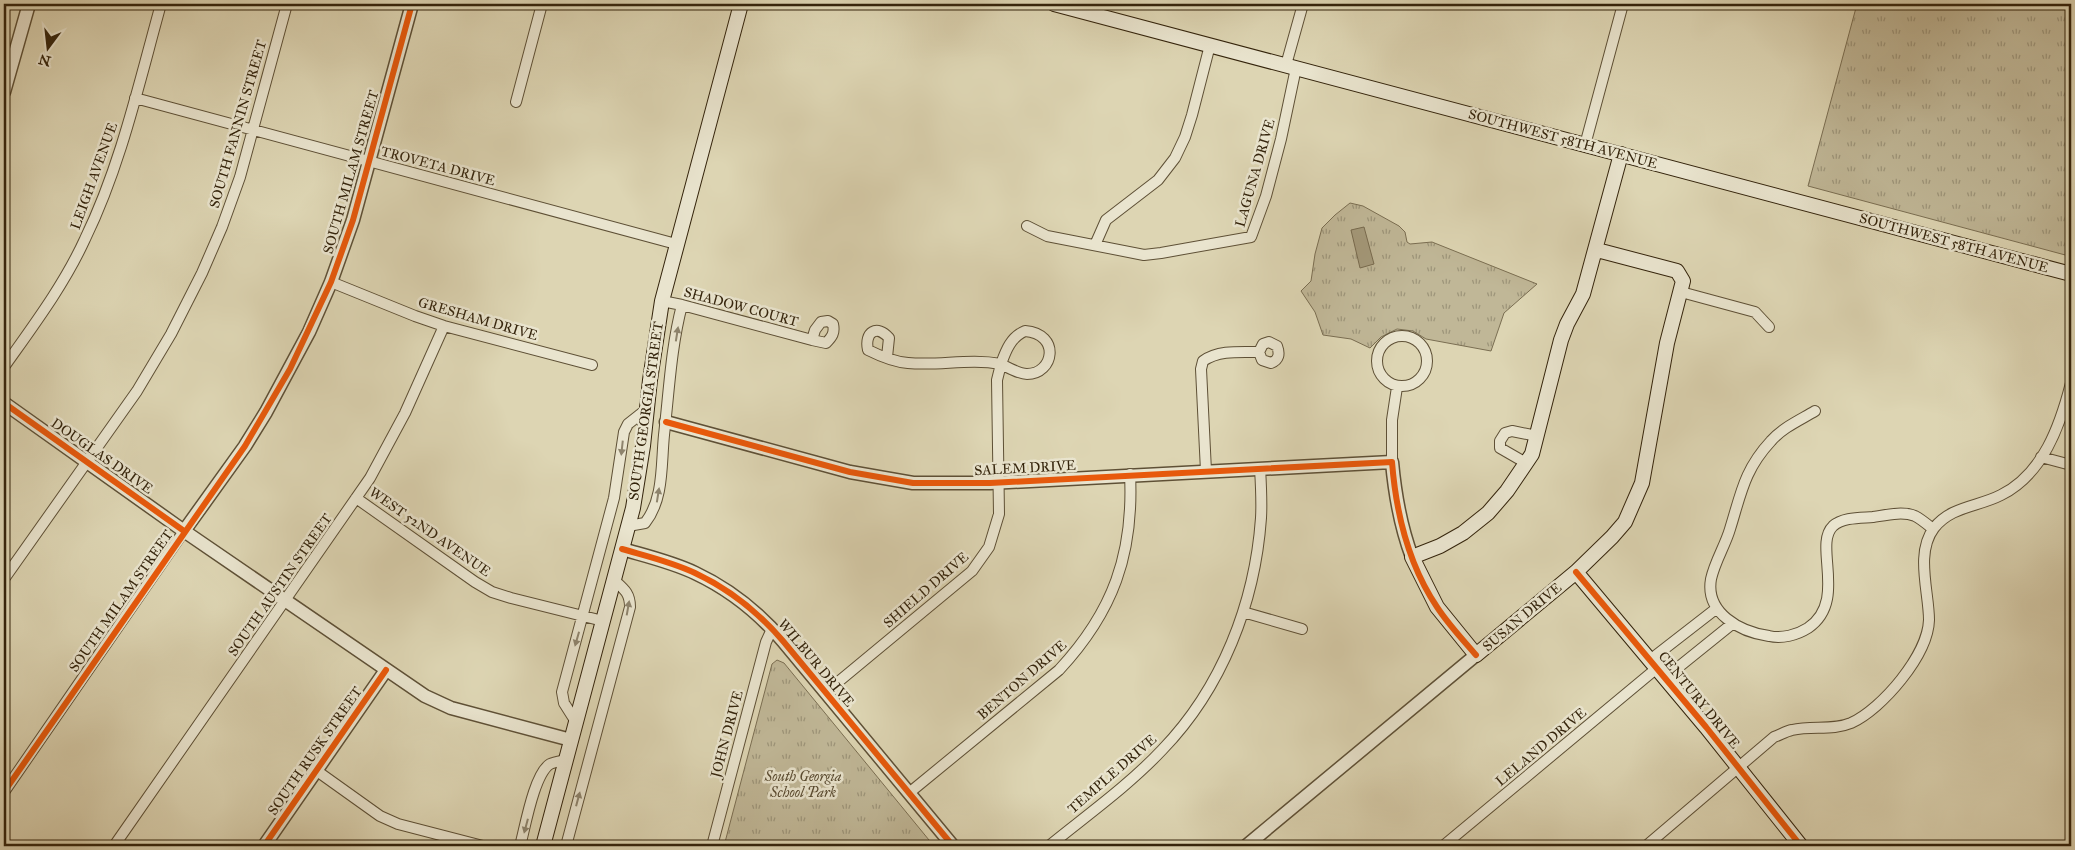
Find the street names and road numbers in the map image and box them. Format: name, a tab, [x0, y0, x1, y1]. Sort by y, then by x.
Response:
street label: SOUTH FANNIN STREET	[206, 38, 270, 210]
street label: SOUTH MILAM STREET	[319, 88, 383, 256]
street label: SOUTHWEST 58TH AVENUE	[1467, 106, 1659, 172]
street label: LAGUNA DRIVE	[1231, 117, 1279, 229]
street label: LEIGH AVENUE	[67, 120, 121, 232]
street label: TROVETA DRIVE	[379, 143, 497, 189]
street label: SOUTHWEST 58TH AVENUE	[1858, 210, 2050, 276]
street label: SHADOW COURT	[682, 284, 800, 331]
street label: GRESHAM DRIVE	[416, 294, 540, 344]
street label: SOUTH GEORGIA STREET	[625, 320, 667, 502]
street label: DOUGLAS DRIVE	[48, 414, 156, 498]
street label: SALEM DRIVE	[974, 457, 1076, 479]
street label: WEST 52ND AVENUE	[366, 484, 494, 580]
street label: SOUTH AUSTIN STREET	[224, 510, 336, 659]
street label: SOUTH MILAM STREET	[65, 526, 177, 675]
street label: SHIELD DRIVE	[880, 548, 972, 632]
street label: SUSAN DRIVE	[1479, 579, 1565, 655]
street label: WILBUR DRIVE	[774, 616, 858, 710]
street label: BENTON DRIVE	[974, 637, 1070, 723]
street label: CENTURY DRIVE	[1655, 648, 1743, 752]
street label: SOUTH RUSK STREET	[264, 683, 366, 818]
street label: JOHN DRIVE	[707, 689, 748, 782]
street label: LELAND DRIVE	[1492, 704, 1590, 790]
street label: TEMPLE DRIVE	[1064, 731, 1160, 817]

